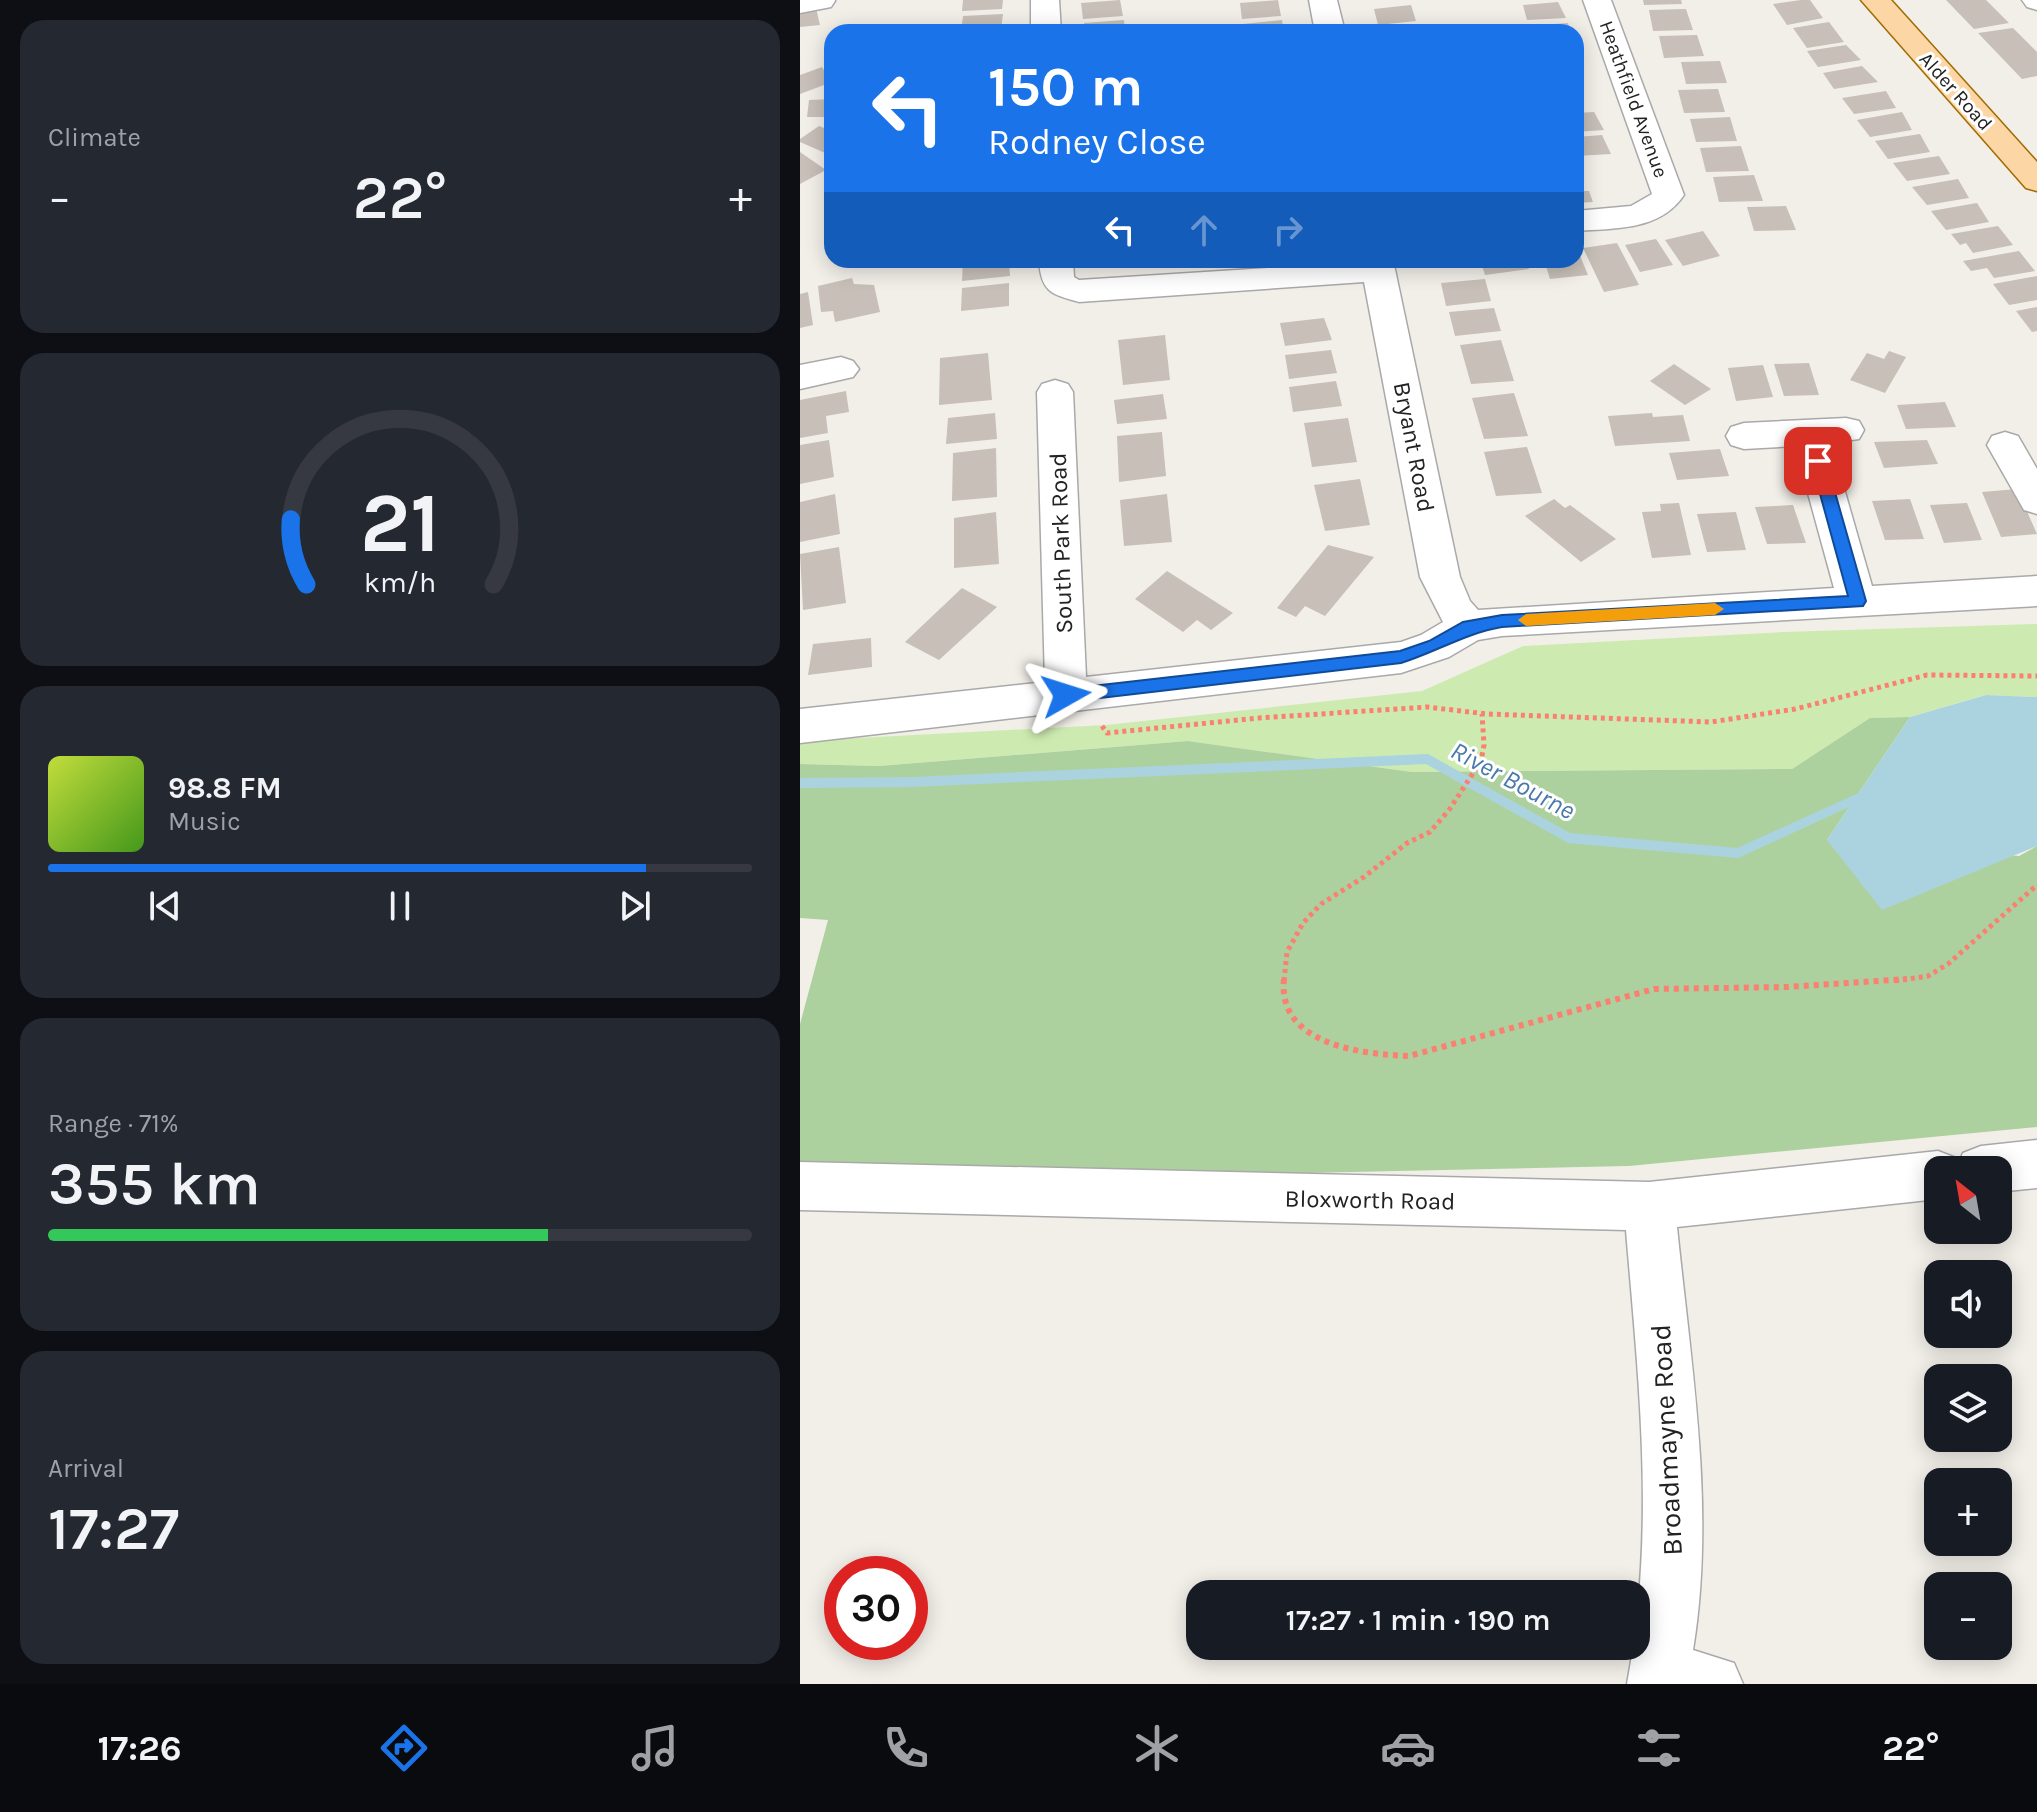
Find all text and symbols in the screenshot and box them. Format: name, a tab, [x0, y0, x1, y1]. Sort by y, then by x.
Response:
street label: Heathfield Avenue	[1594, 18, 1673, 181]
street label: Alder Road	[1915, 48, 1997, 135]
text: 150 m	[988, 54, 1143, 119]
icon: left	[856, 56, 960, 160]
text: Rodney Close	[988, 121, 1206, 163]
text: Climate	[48, 122, 141, 153]
text: 22°	[353, 163, 447, 233]
text: −	[48, 172, 71, 223]
text: +	[729, 172, 752, 223]
icon: left	[1098, 208, 1142, 252]
icon: ahead	[1182, 208, 1226, 252]
icon: right	[1266, 208, 1310, 252]
street label: Bryant Road	[1388, 379, 1440, 515]
pin	[1784, 427, 1852, 495]
icon: arrive	[1796, 439, 1840, 483]
street label: South Park Road	[1044, 452, 1078, 634]
text: 21	[360, 475, 440, 572]
text: km/h	[364, 566, 436, 599]
position arrow	[1024, 653, 1108, 737]
water label: River Bourne	[1445, 735, 1580, 826]
text: 98.8 FM	[168, 770, 282, 806]
text: Music	[168, 806, 241, 837]
icon: previous	[143, 884, 187, 928]
icon: pause	[378, 884, 422, 928]
icon: next	[613, 884, 657, 928]
text: Range · 71%	[48, 1108, 179, 1139]
text: 355 km	[48, 1149, 261, 1219]
north arrow	[1924, 1156, 2012, 1244]
map controls	[1924, 1156, 2012, 1660]
street label: Bloxworth Road	[1284, 1185, 1456, 1215]
button: sound	[1924, 1260, 2012, 1348]
street label: Broadmayne Road	[1644, 1323, 1689, 1557]
button: layers	[1924, 1364, 2012, 1452]
text: Arrival	[48, 1453, 124, 1484]
button: +	[1924, 1468, 2012, 1556]
text: 17:27	[48, 1494, 179, 1564]
speed limit sign: 30	[824, 1556, 928, 1660]
button: −	[1924, 1572, 2012, 1660]
text: 17:27 · 1 min · 190 m	[1285, 1602, 1551, 1638]
icon: directions	[376, 1720, 432, 1776]
icon: music	[627, 1720, 683, 1776]
icon: phone	[878, 1720, 934, 1776]
icon: climate	[1129, 1720, 1185, 1776]
icon: car	[1380, 1720, 1436, 1776]
icon: filters	[1631, 1720, 1687, 1776]
text: 17:26	[97, 1727, 182, 1769]
text: 22°	[1882, 1727, 1940, 1769]

